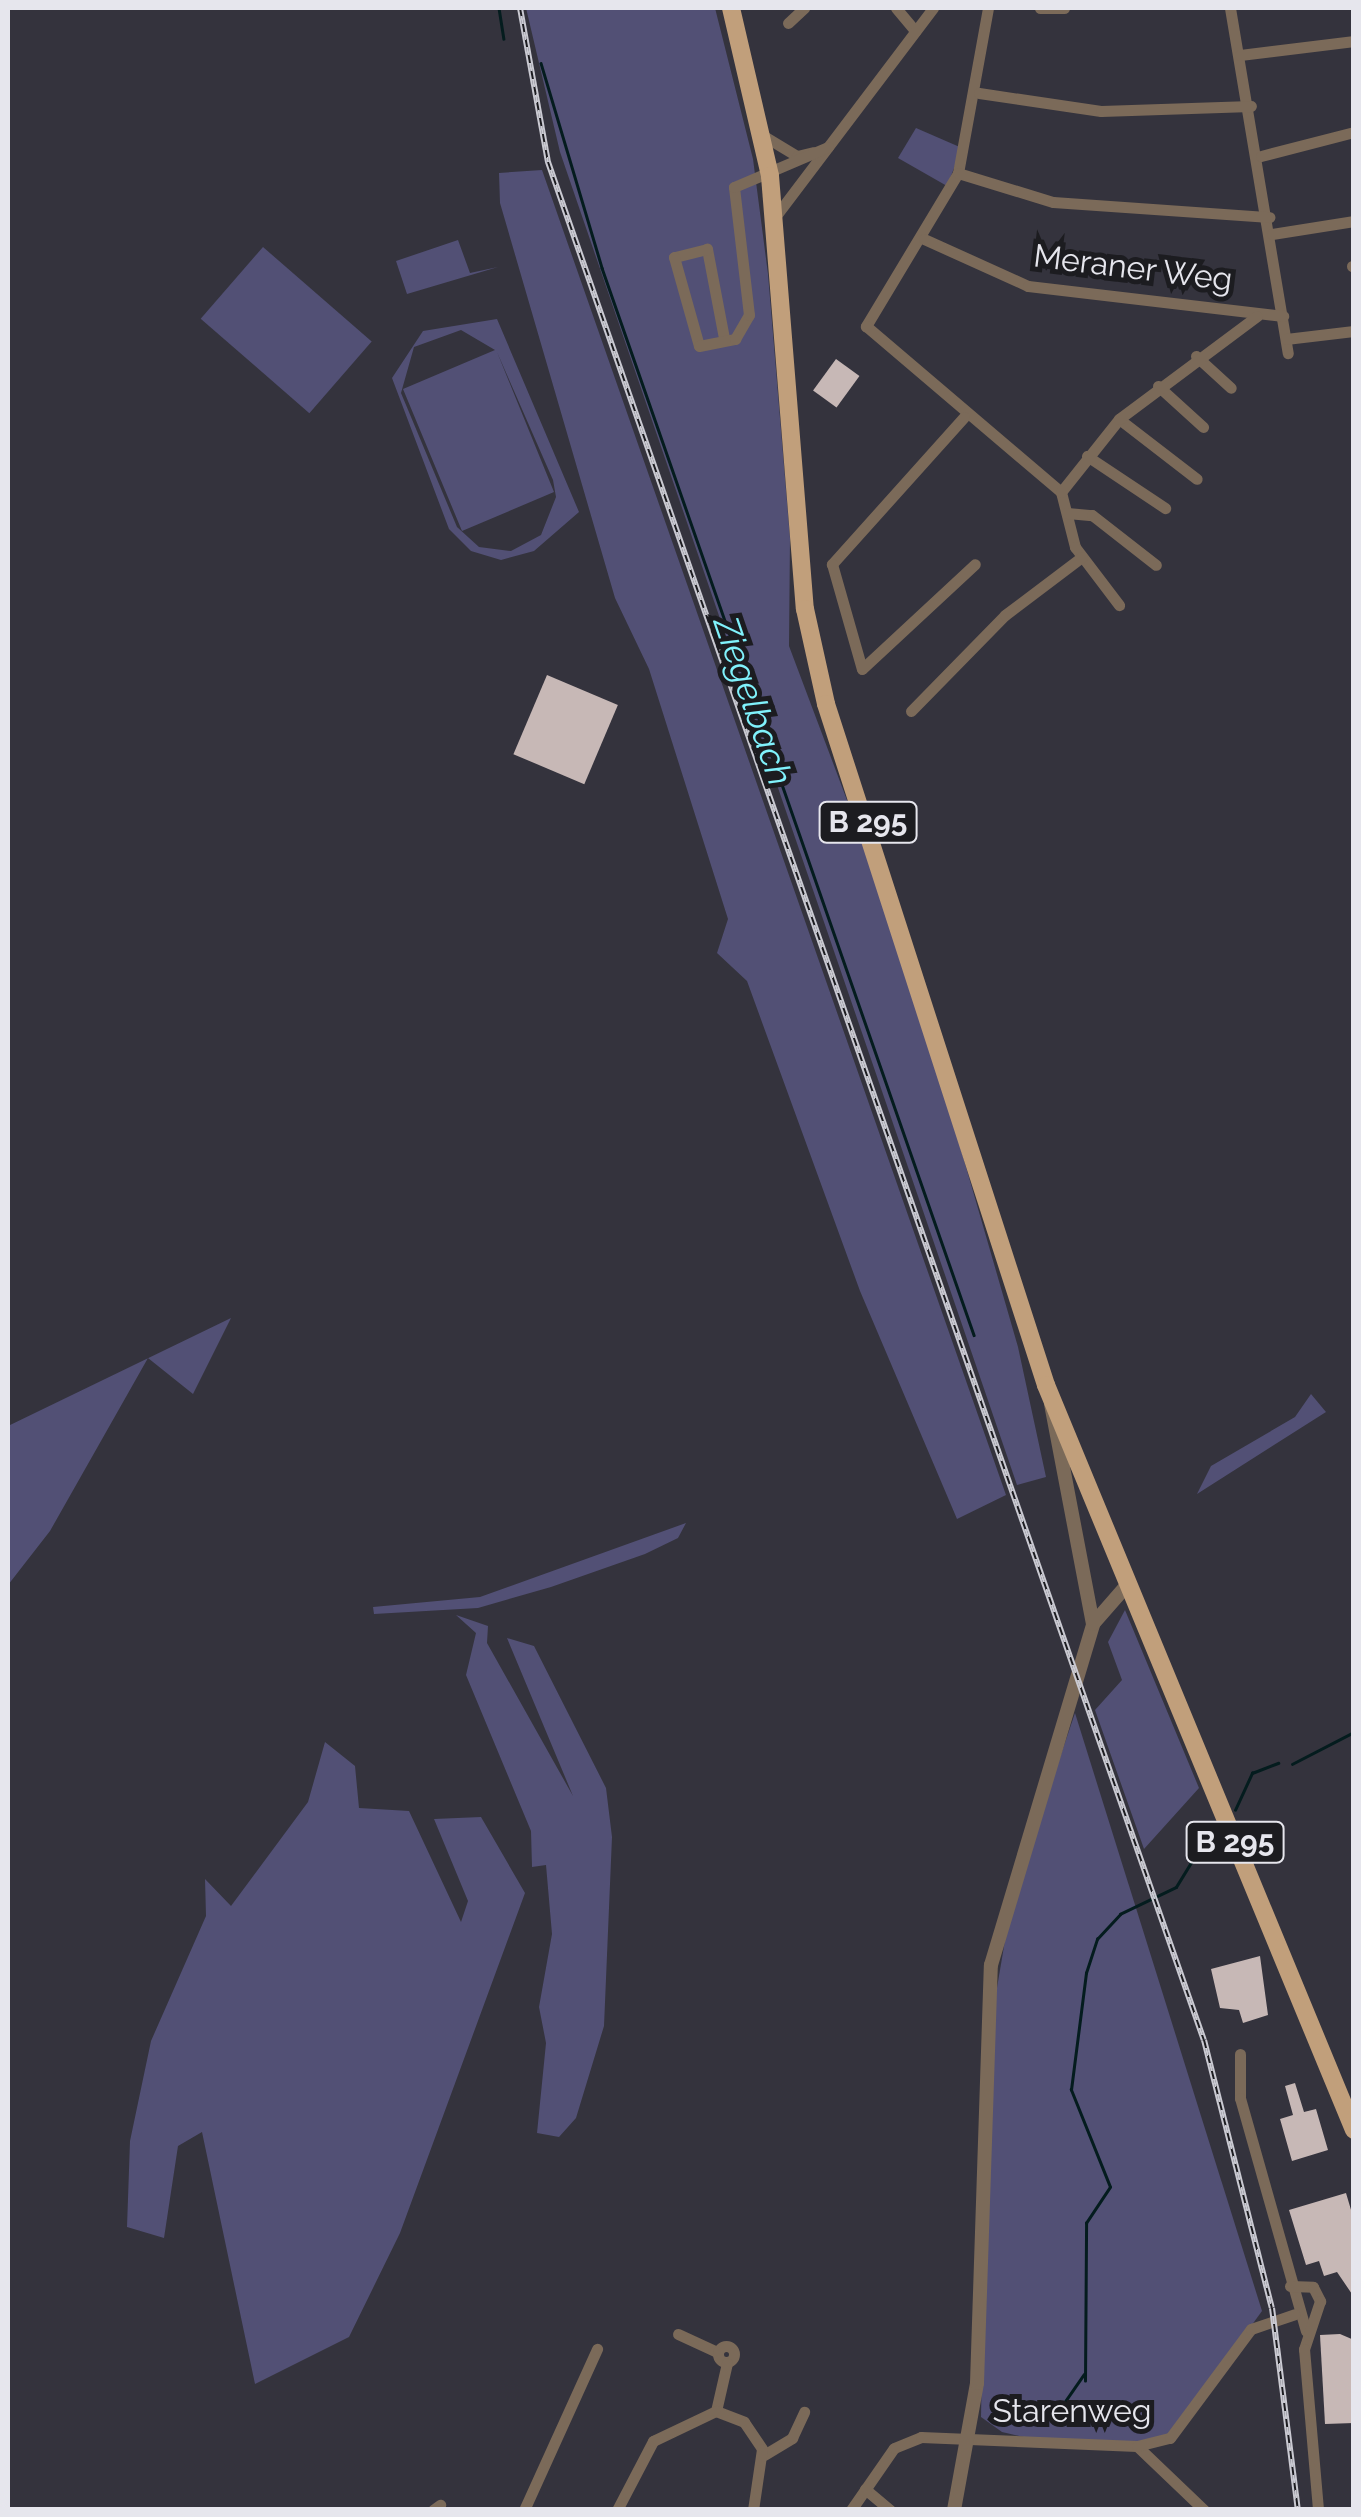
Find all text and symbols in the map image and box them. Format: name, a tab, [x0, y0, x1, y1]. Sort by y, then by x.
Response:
street label: Meraner Weg	[1030, 237, 1236, 299]
water label: Ziegelbach	[705, 611, 801, 791]
road number: B 295	[818, 797, 918, 847]
road number: B 295	[1185, 1817, 1285, 1867]
street label: Starenweg	[992, 2392, 1152, 2430]

